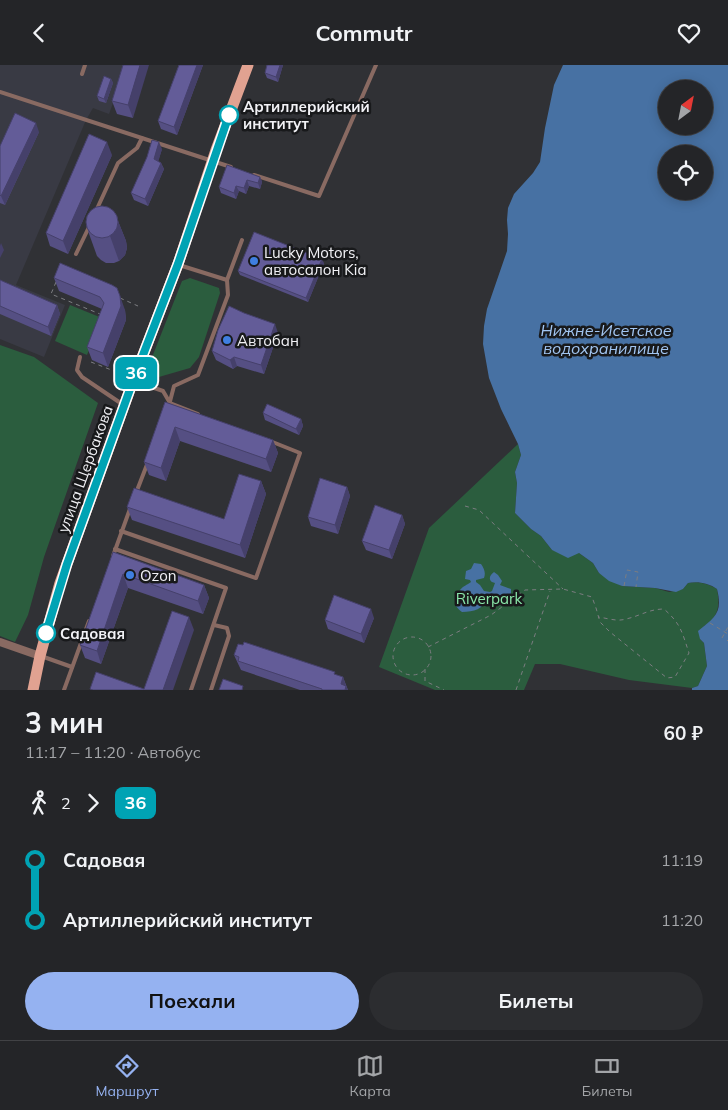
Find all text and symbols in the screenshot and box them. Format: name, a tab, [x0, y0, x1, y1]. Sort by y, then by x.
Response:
icon: back	[25, 19, 53, 47]
text: Commutr	[316, 19, 412, 47]
icon: heart	[675, 19, 703, 47]
north arrow	[658, 80, 712, 135]
map controls	[658, 80, 713, 200]
place label: Артиллерийский институт	[243, 97, 370, 133]
marker: Артиллерийский институт	[219, 105, 239, 125]
button: locate	[658, 145, 713, 200]
place label: Lucky Motors, автосалон Kia	[264, 243, 366, 279]
marker: Lucky Motors, автосалон Kia	[248, 255, 260, 267]
water label: Нижне-Исетское водохранилище	[540, 320, 672, 358]
place label: Автобан	[237, 331, 299, 350]
marker: Автобан	[221, 334, 233, 346]
line badge: 36	[114, 357, 158, 389]
text: 36	[125, 361, 147, 384]
street label: улица Щербакова	[53, 403, 117, 535]
place label: Ozon	[140, 566, 177, 585]
marker: Ozon	[124, 569, 136, 581]
park label: Riverpark	[456, 589, 523, 608]
marker: Садовая	[36, 623, 56, 643]
place label: Садовая	[60, 624, 125, 643]
text: 3 мин	[25, 705, 104, 740]
text: 60 ₽	[664, 721, 703, 745]
text: 11:17 – 11:20 · Автобус	[25, 742, 201, 762]
icon: walk	[25, 789, 53, 817]
icon: forward	[79, 789, 107, 817]
text: 36	[125, 791, 146, 814]
text: 2	[61, 793, 71, 813]
text: Садовая	[63, 848, 145, 872]
text: 11:19	[661, 850, 703, 870]
text: Артиллерийский институт	[63, 908, 312, 932]
text: 11:20	[661, 910, 703, 930]
button: Поехали	[25, 972, 359, 1030]
button: Билеты	[369, 972, 703, 1030]
tab: Маршрут	[96, 1052, 159, 1100]
tab: Карта	[350, 1052, 391, 1100]
tab: Билеты	[582, 1052, 632, 1100]

